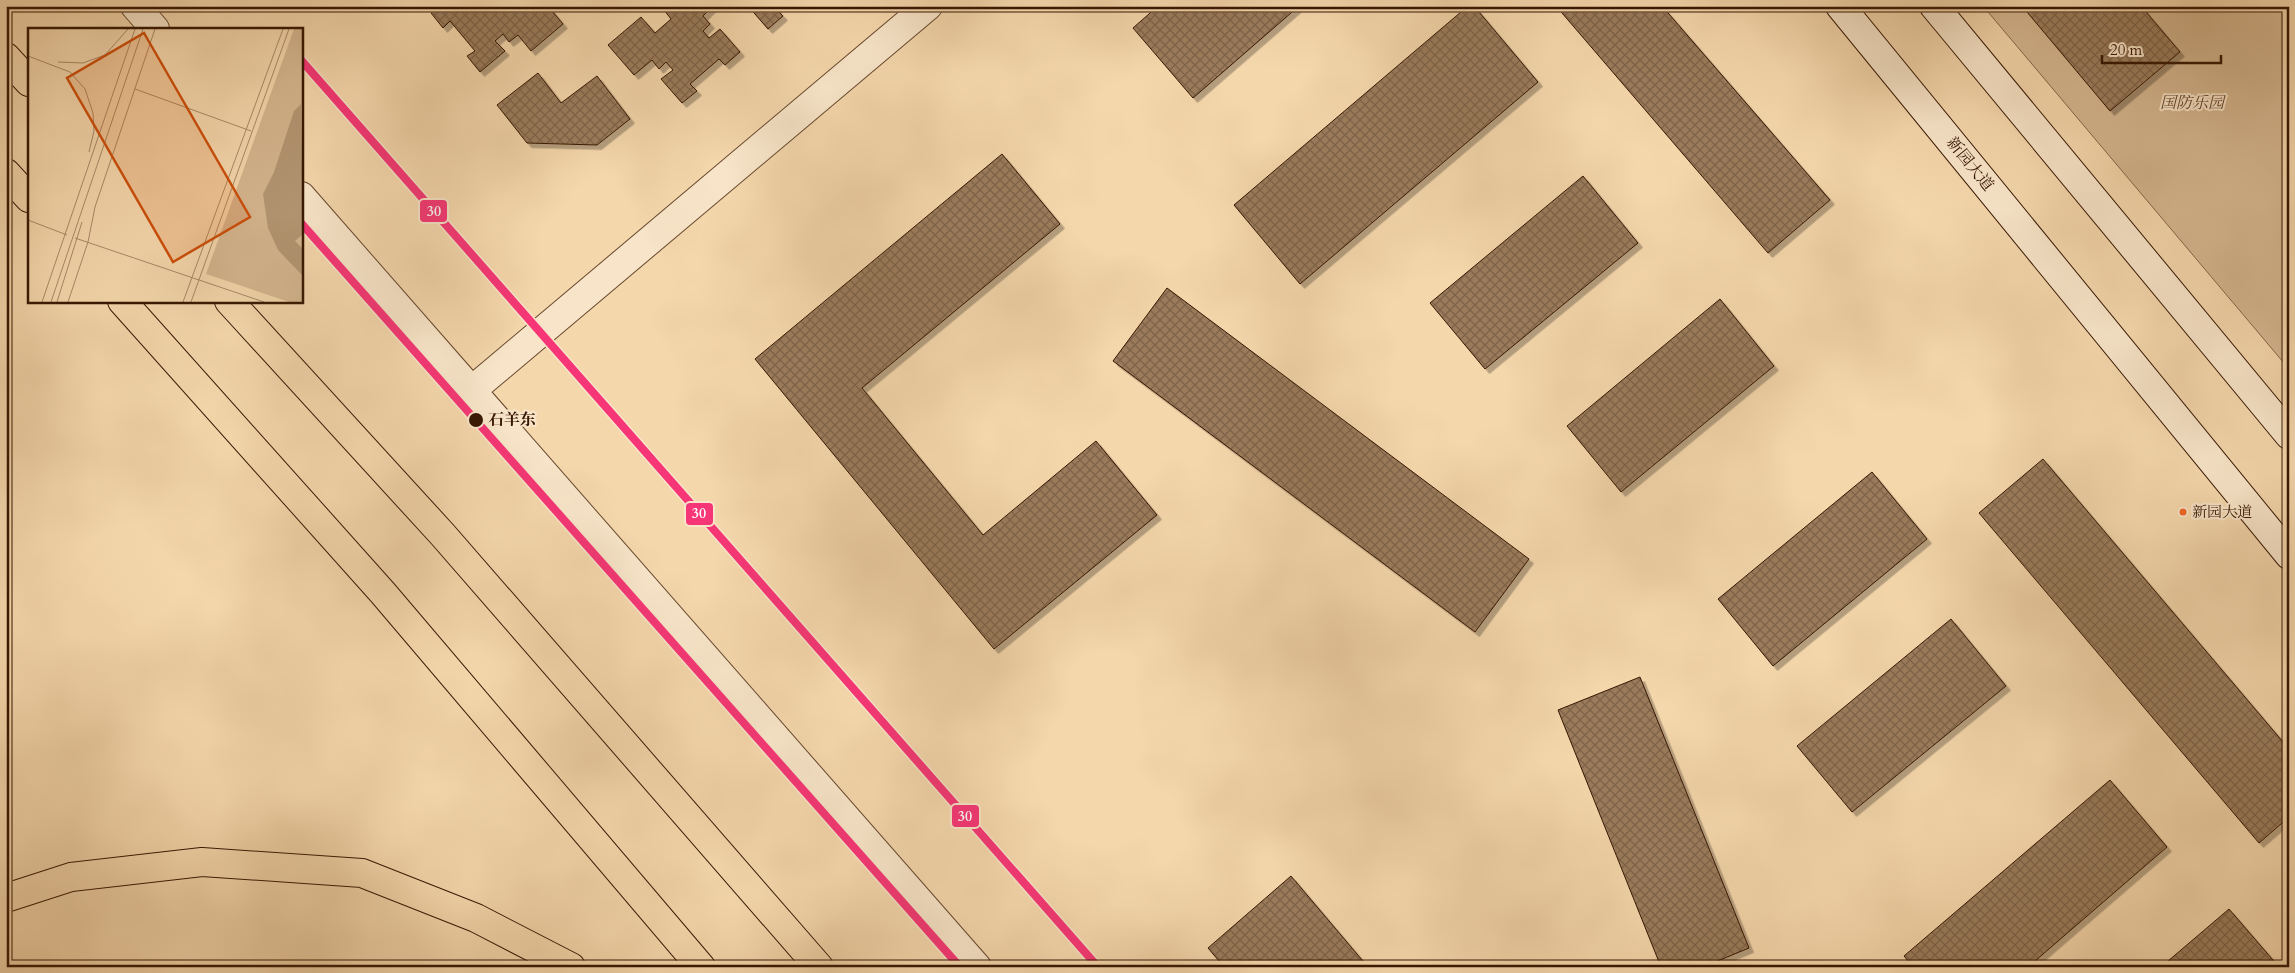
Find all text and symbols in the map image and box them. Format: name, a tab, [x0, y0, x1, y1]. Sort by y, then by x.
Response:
inset map	[28, 28, 302, 302]
scale bar	[2102, 32, 2221, 64]
text: 20 m	[2110, 40, 2142, 60]
park label: 国防乐园	[2160, 92, 2227, 114]
street label: 新园大道	[1941, 132, 1999, 196]
line badge: 30	[419, 199, 448, 223]
text: 30	[427, 202, 441, 221]
place label: 石羊东	[488, 409, 536, 431]
marker: 石羊东	[467, 411, 485, 429]
line badge: 30	[685, 502, 714, 526]
place label: 新园大道	[2192, 502, 2252, 522]
text: 30	[692, 504, 706, 523]
marker: 新园大道	[2178, 507, 2188, 517]
line badge: 30	[951, 804, 980, 828]
text: 30	[958, 807, 972, 826]

